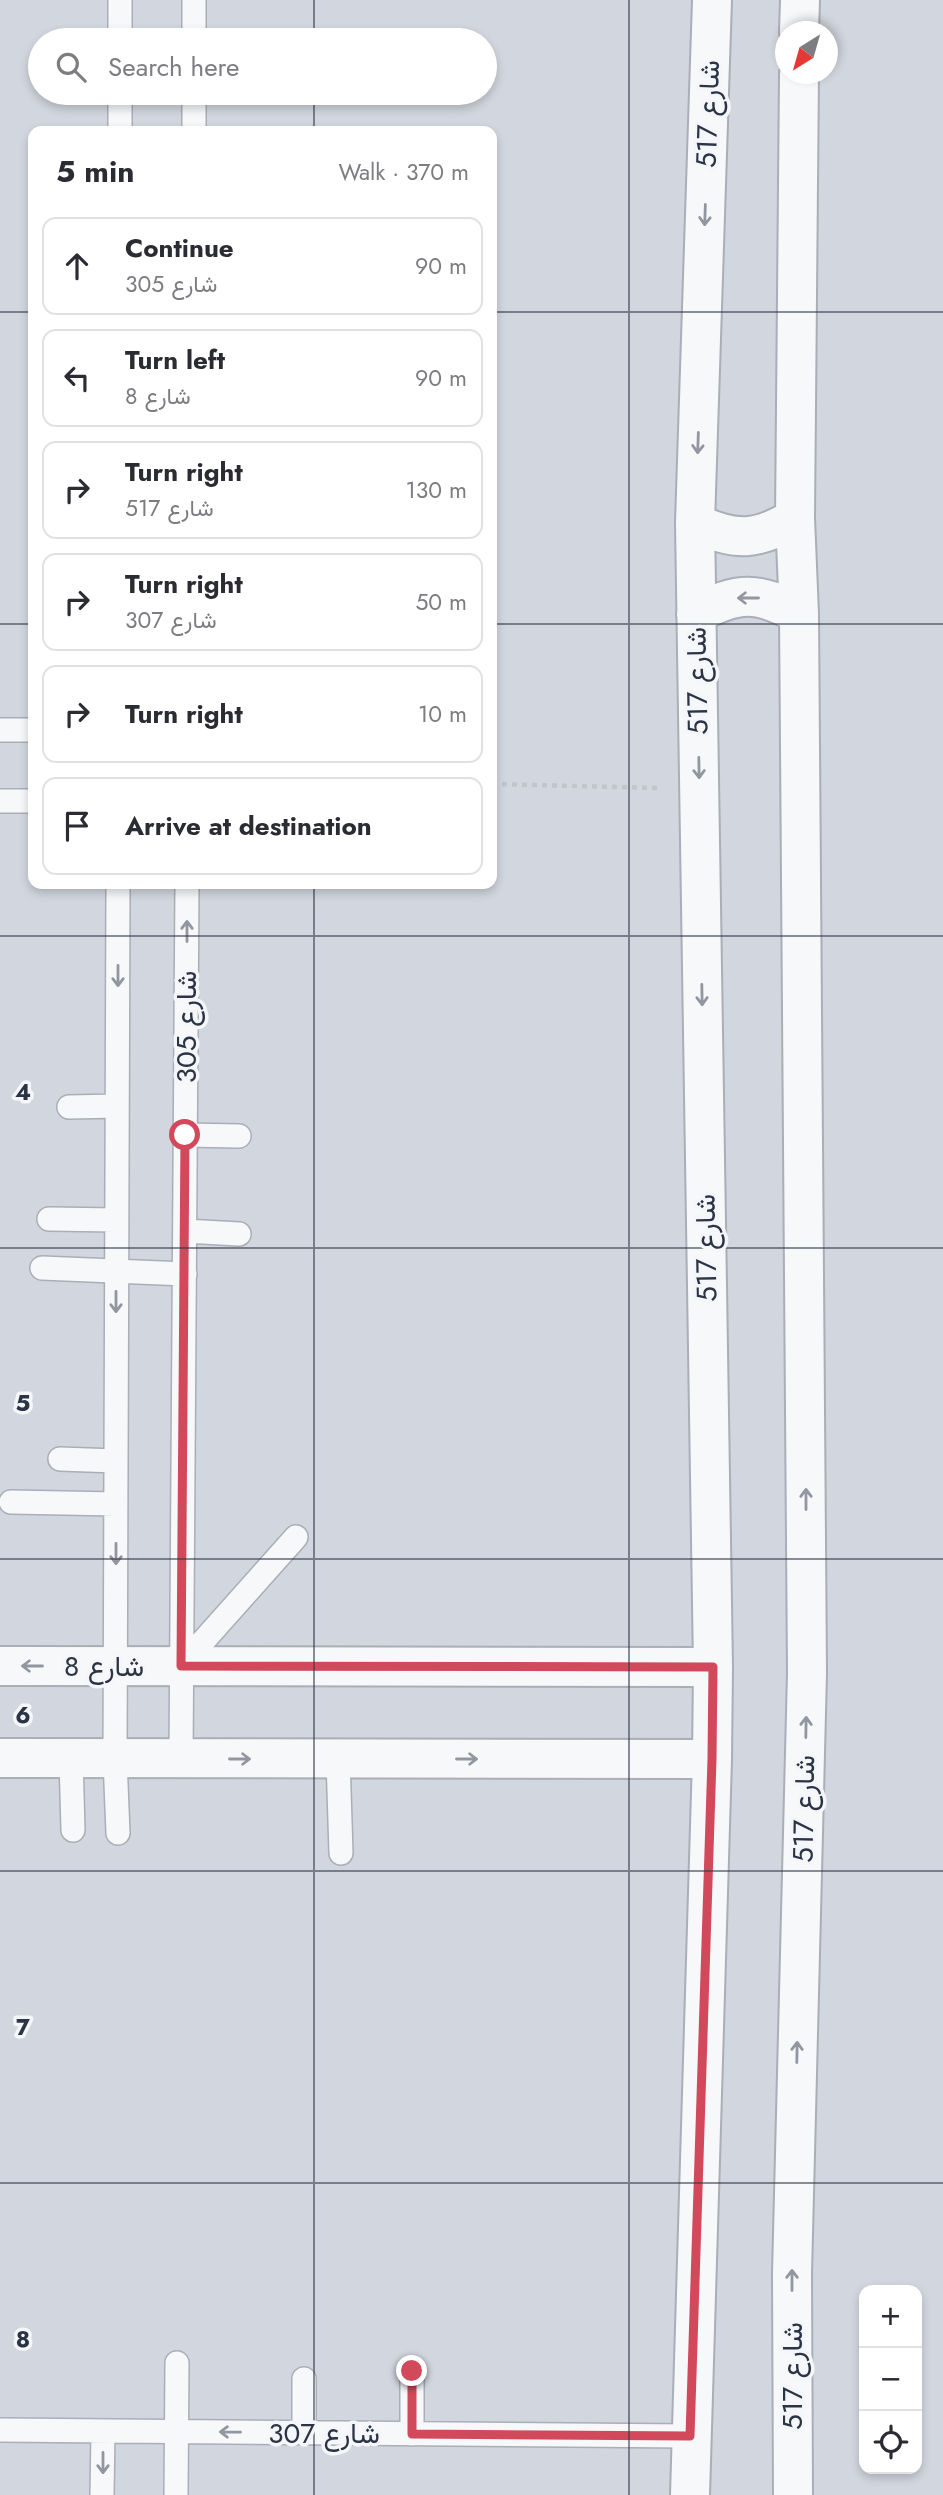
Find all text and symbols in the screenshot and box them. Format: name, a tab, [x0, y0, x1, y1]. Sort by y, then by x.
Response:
north arrow	[775, 21, 838, 84]
search box	[28, 28, 497, 105]
icon: search	[52, 48, 90, 86]
text: Search here	[108, 48, 240, 86]
street label: شارع 517	[686, 59, 730, 169]
text: 5 min	[56, 150, 134, 193]
text: Walk · 370 m	[338, 155, 469, 189]
one-way arrow	[698, 203, 711, 226]
text: Continue	[125, 229, 234, 267]
icon: ahead	[58, 247, 96, 285]
text: 90 m	[415, 249, 467, 283]
text: شارع 305	[125, 267, 218, 301]
text: Turn left	[125, 341, 225, 379]
icon: left	[58, 359, 96, 397]
text: 90 m	[415, 361, 467, 395]
text: شارع 8	[125, 379, 191, 413]
one-way arrow	[691, 431, 704, 454]
text: Turn right	[125, 453, 243, 491]
icon: right	[58, 471, 96, 509]
text: 130 m	[405, 473, 467, 507]
text: شارع 517	[125, 491, 214, 525]
text: Turn right	[125, 565, 243, 603]
icon: right	[58, 583, 96, 621]
text: 50 m	[415, 585, 467, 619]
one-way arrow	[737, 591, 760, 605]
text: شارع 307	[125, 603, 217, 637]
street label: شارع 517	[676, 627, 718, 735]
icon: right	[58, 695, 96, 733]
text: Turn right	[125, 695, 243, 733]
text: 10 m	[418, 697, 467, 731]
one-way arrow	[692, 756, 705, 779]
icon: arrive	[58, 807, 96, 845]
text: Arrive at destination	[125, 807, 372, 845]
one-way arrow	[180, 920, 194, 943]
one-way arrow	[111, 965, 124, 988]
street label: شارع 305	[166, 971, 207, 1083]
one-way arrow	[695, 984, 709, 1007]
text: 4	[15, 1075, 31, 1109]
route start	[169, 1119, 200, 1150]
street label: شارع 517	[685, 1194, 727, 1302]
one-way arrow	[109, 1290, 123, 1313]
text: 5	[16, 1386, 30, 1420]
one-way arrow	[799, 1488, 813, 1511]
one-way arrow	[109, 1542, 123, 1565]
street label: شارع 8	[64, 1646, 144, 1687]
one-way arrow	[21, 1659, 44, 1673]
text: 6	[15, 1698, 31, 1732]
one-way arrow	[799, 1716, 812, 1739]
one-way arrow	[228, 1752, 251, 1766]
one-way arrow	[455, 1752, 478, 1766]
street label: شارع 517	[783, 1755, 825, 1863]
text: 7	[16, 2010, 30, 2044]
one-way arrow	[791, 2041, 804, 2064]
one-way arrow	[785, 2269, 799, 2292]
map controls	[859, 2285, 922, 2474]
button: +	[859, 2285, 922, 2348]
text: 8	[16, 2322, 30, 2356]
street label: شارع 517	[772, 2322, 813, 2430]
button: −	[859, 2348, 922, 2411]
route end	[396, 2355, 427, 2386]
button: locate	[859, 2411, 922, 2474]
street label: شارع 307	[268, 2413, 380, 2454]
one-way arrow	[219, 2425, 242, 2439]
one-way arrow	[96, 2451, 110, 2474]

